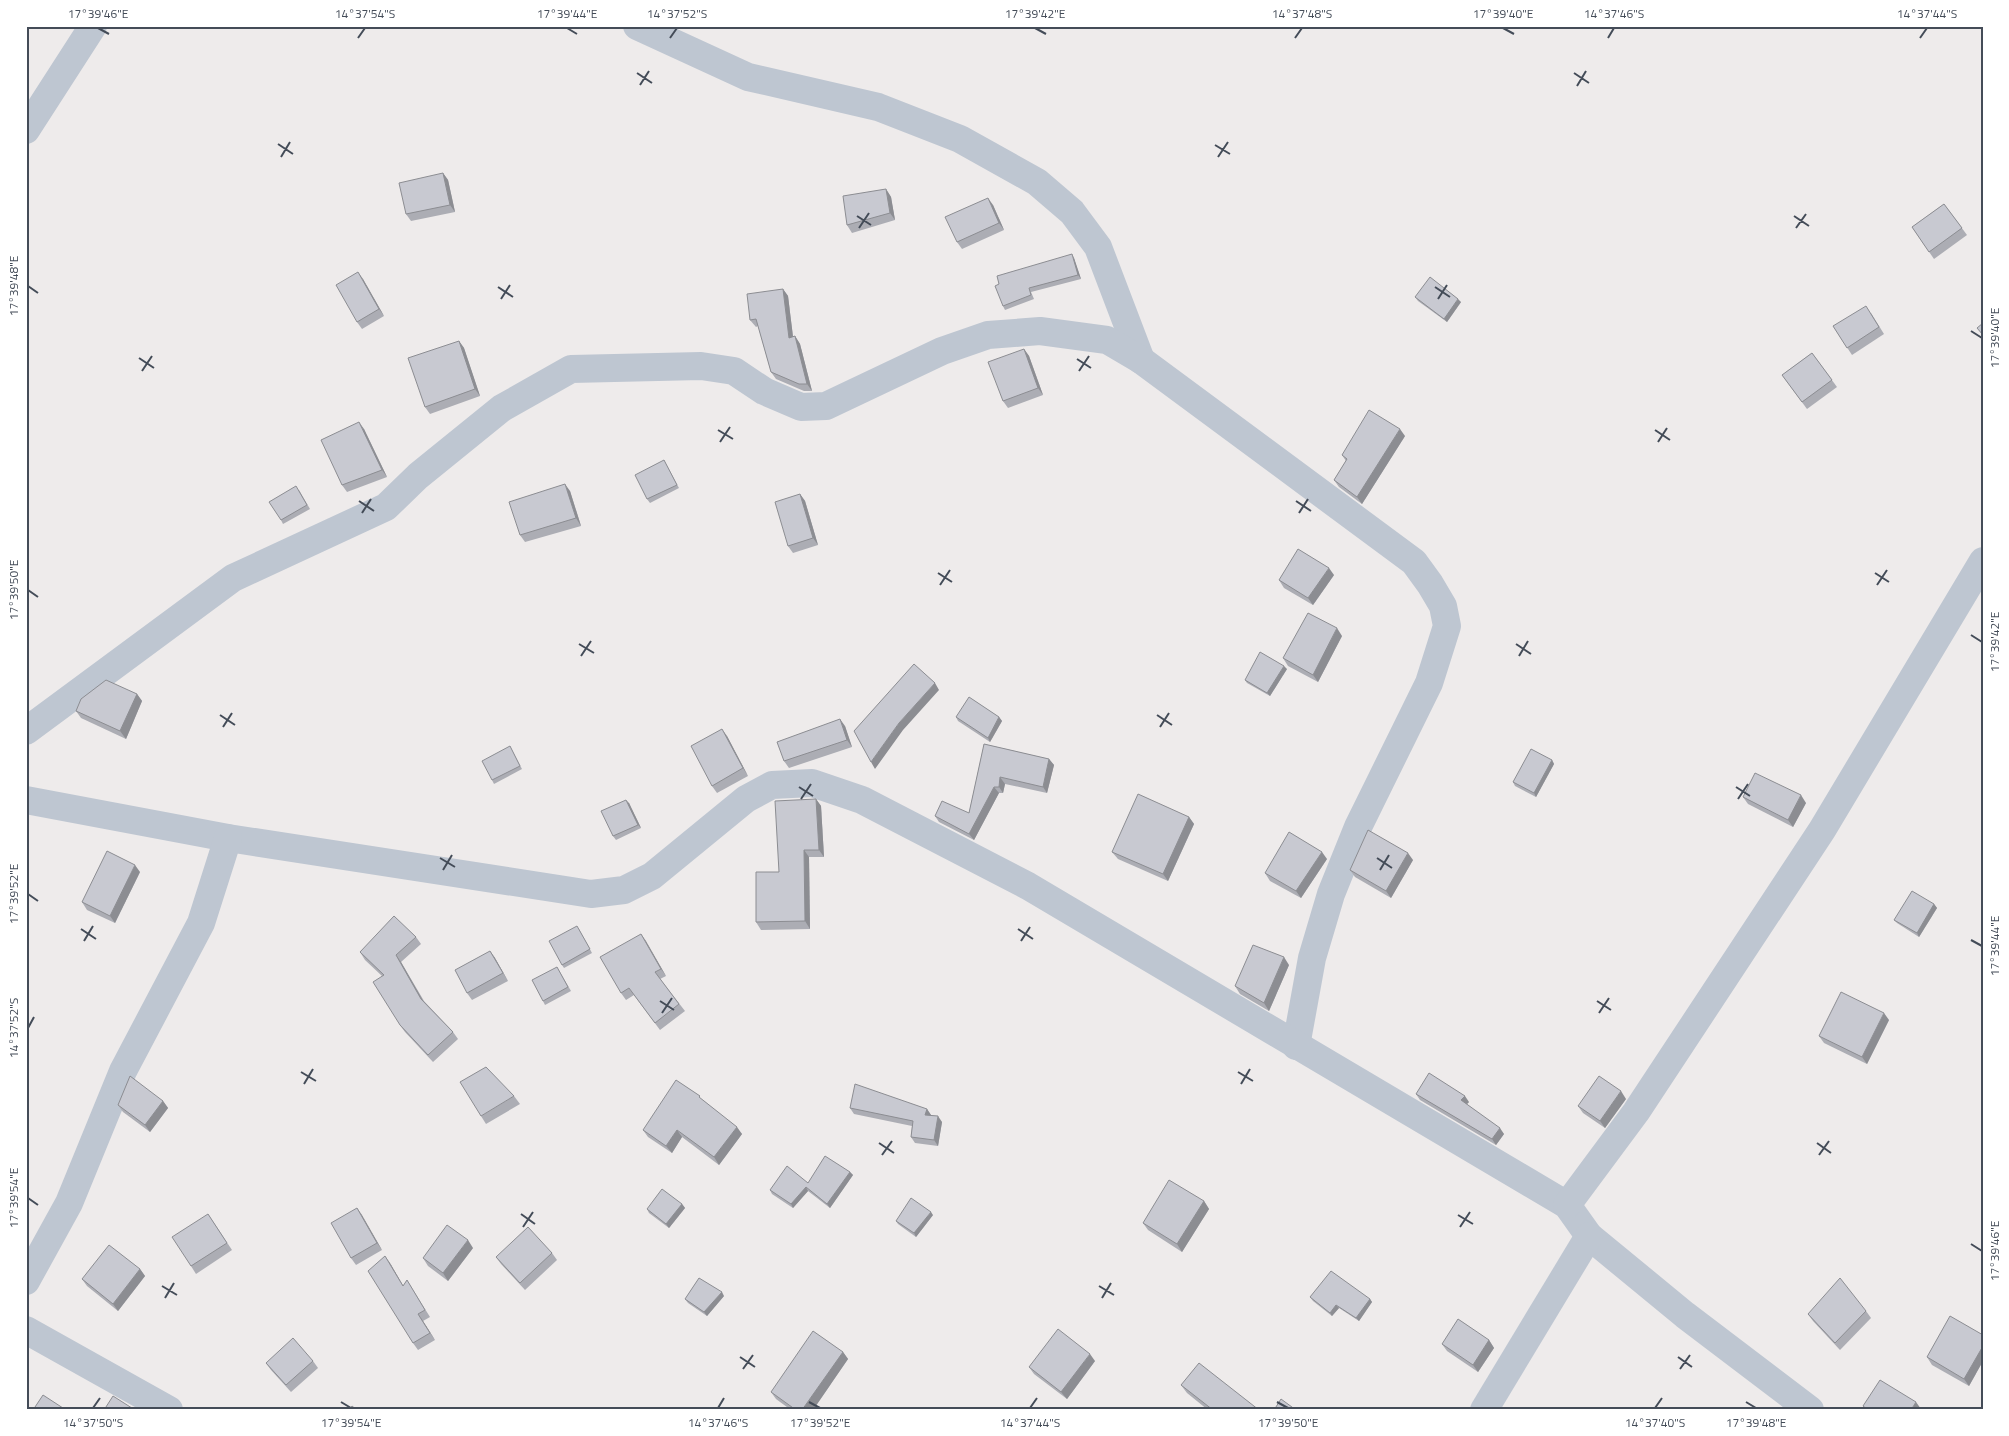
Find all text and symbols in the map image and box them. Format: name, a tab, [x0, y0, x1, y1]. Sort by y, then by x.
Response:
text: 17°39'46"E	[68, 4, 129, 23]
text: 14°37'54"S	[335, 4, 395, 23]
text: 17°39'44"E	[537, 4, 598, 23]
text: 14°37'52"S	[647, 4, 707, 23]
text: 17°39'42"E	[1005, 4, 1066, 23]
text: 14°37'48"S	[1272, 4, 1332, 23]
text: 17°39'40"E	[1473, 4, 1534, 23]
text: 14°37'46"S	[1584, 4, 1644, 23]
text: 14°37'44"S	[1897, 4, 1957, 23]
text: 17°39'48"E	[4, 255, 23, 316]
text: 17°39'40"E	[1985, 307, 2004, 368]
text: 17°39'50"E	[4, 559, 23, 620]
text: 17°39'42"E	[1985, 611, 2004, 672]
text: 17°39'52"E	[4, 863, 23, 924]
text: 17°39'44"E	[1985, 915, 2004, 976]
text: 14°37'52"S	[4, 998, 23, 1058]
text: 17°39'54"E	[4, 1167, 23, 1228]
text: 17°39'46"E	[1985, 1220, 2004, 1281]
text: 14°37'50"S	[63, 1413, 123, 1432]
text: 17°39'54"E	[321, 1413, 382, 1432]
text: 14°37'46"S	[688, 1413, 748, 1432]
text: 17°39'52"E	[790, 1413, 851, 1432]
text: 14°37'44"S	[1000, 1413, 1060, 1432]
text: 17°39'50"E	[1258, 1413, 1319, 1432]
text: 14°37'40"S	[1625, 1413, 1685, 1432]
text: 17°39'48"E	[1726, 1413, 1787, 1432]

